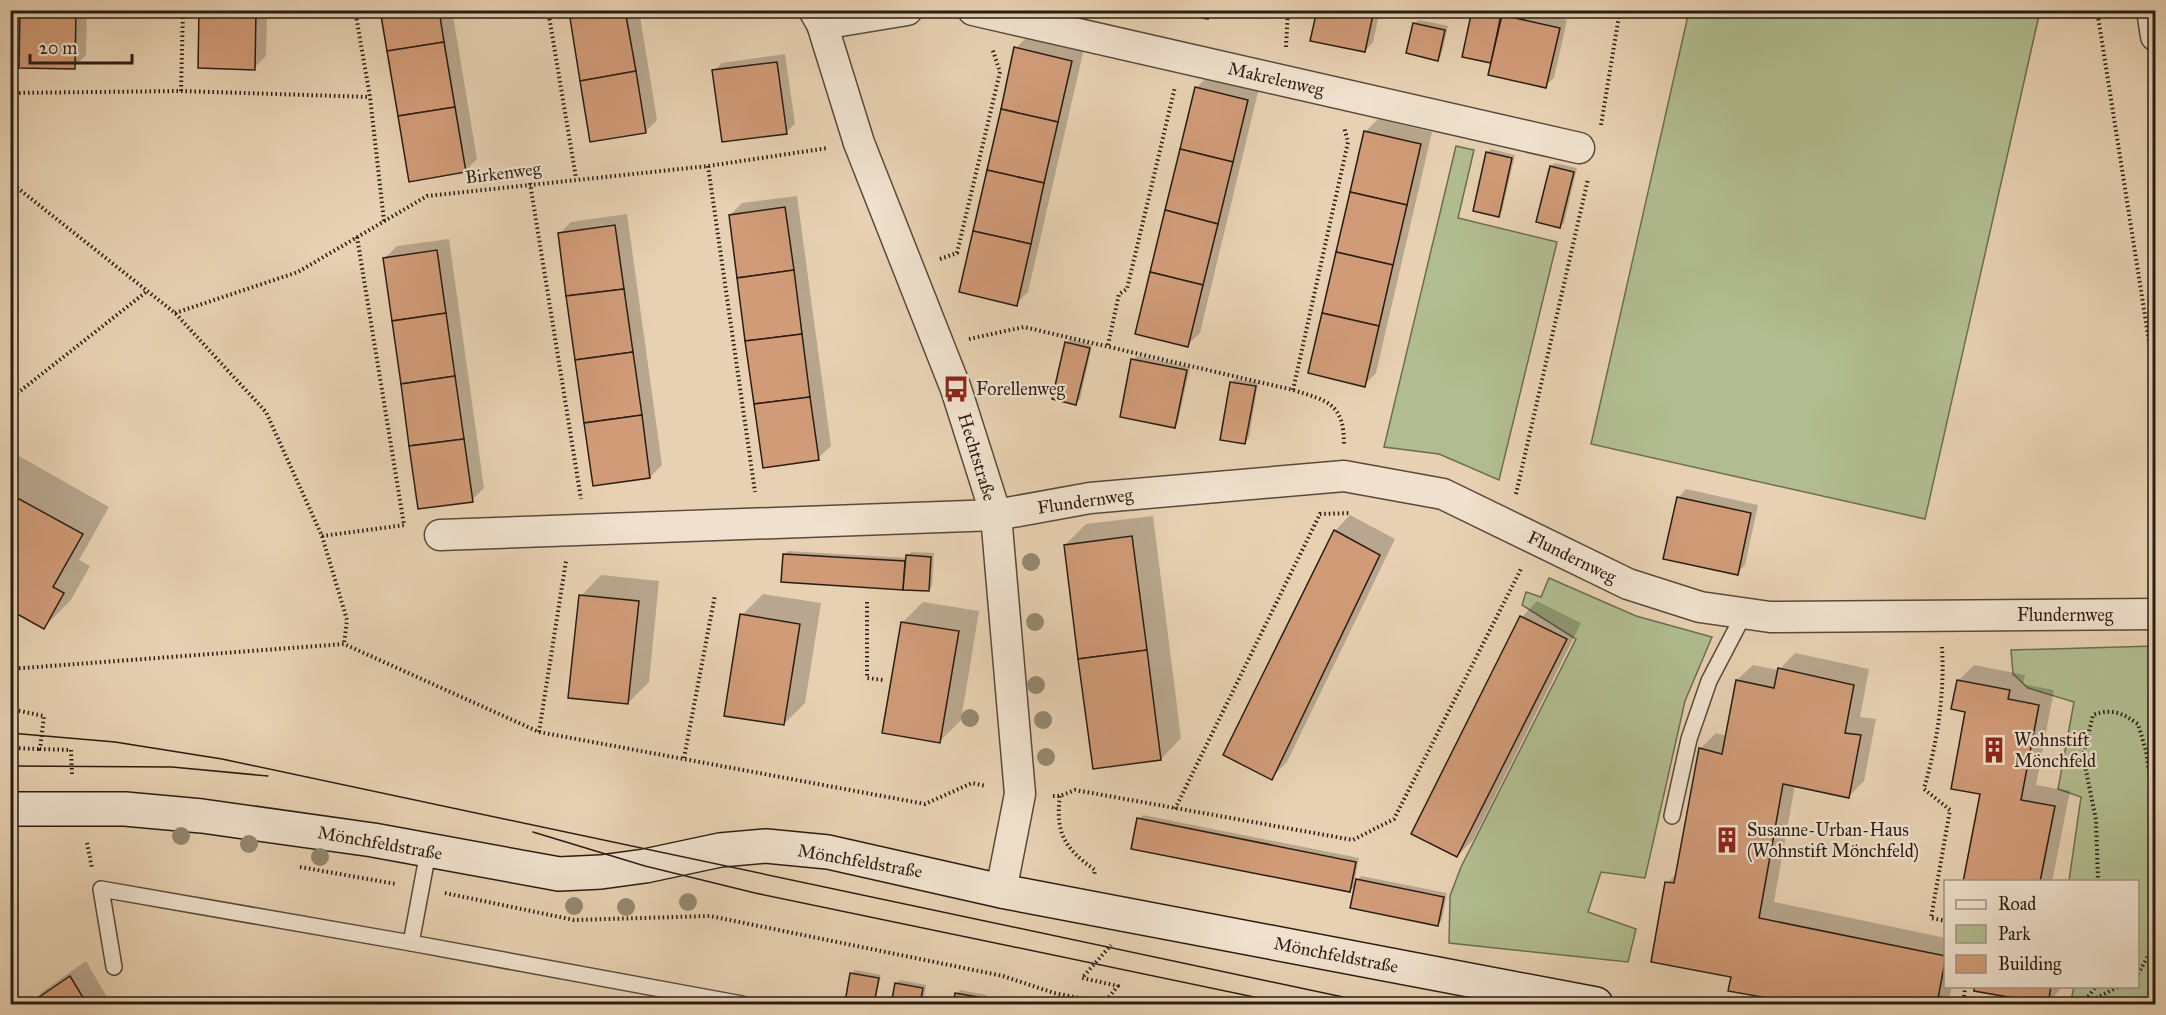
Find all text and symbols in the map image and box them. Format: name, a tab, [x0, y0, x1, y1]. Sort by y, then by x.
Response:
scale bar	[30, 27, 132, 65]
text: 20 m	[39, 37, 77, 59]
street label: Makrelenweg	[1226, 57, 1327, 102]
street label: Birkenweg	[464, 157, 543, 190]
bus stop icon: Forellenweg	[941, 374, 971, 404]
place label: Forellenweg	[976, 378, 1065, 401]
street label: Hechtstraße	[953, 410, 1001, 504]
street label: Flundernweg	[1036, 483, 1135, 520]
street label: Flundernweg	[1523, 526, 1621, 589]
street label: Flundernweg	[2017, 604, 2114, 627]
place label: Wohnstift Mönchfeld	[2014, 729, 2096, 772]
building icon: Wohnstift Mönchfeld	[1979, 735, 2009, 765]
place label: Susanne-Urban-Haus (Wohnstift Mönchfeld)	[1747, 819, 1919, 863]
street label: Mönchfeldstraße	[316, 821, 444, 865]
building icon: Susanne-Urban-Haus (Wohnstift Mönchfeld)	[1712, 825, 1742, 855]
street label: Mönchfeldstraße	[796, 839, 924, 883]
legend	[1944, 880, 2139, 988]
text: Road	[1998, 893, 2036, 915]
text: Park	[1998, 923, 2031, 945]
street label: Mönchfeldstraße	[1272, 932, 1400, 978]
text: Building	[1998, 953, 2062, 976]

